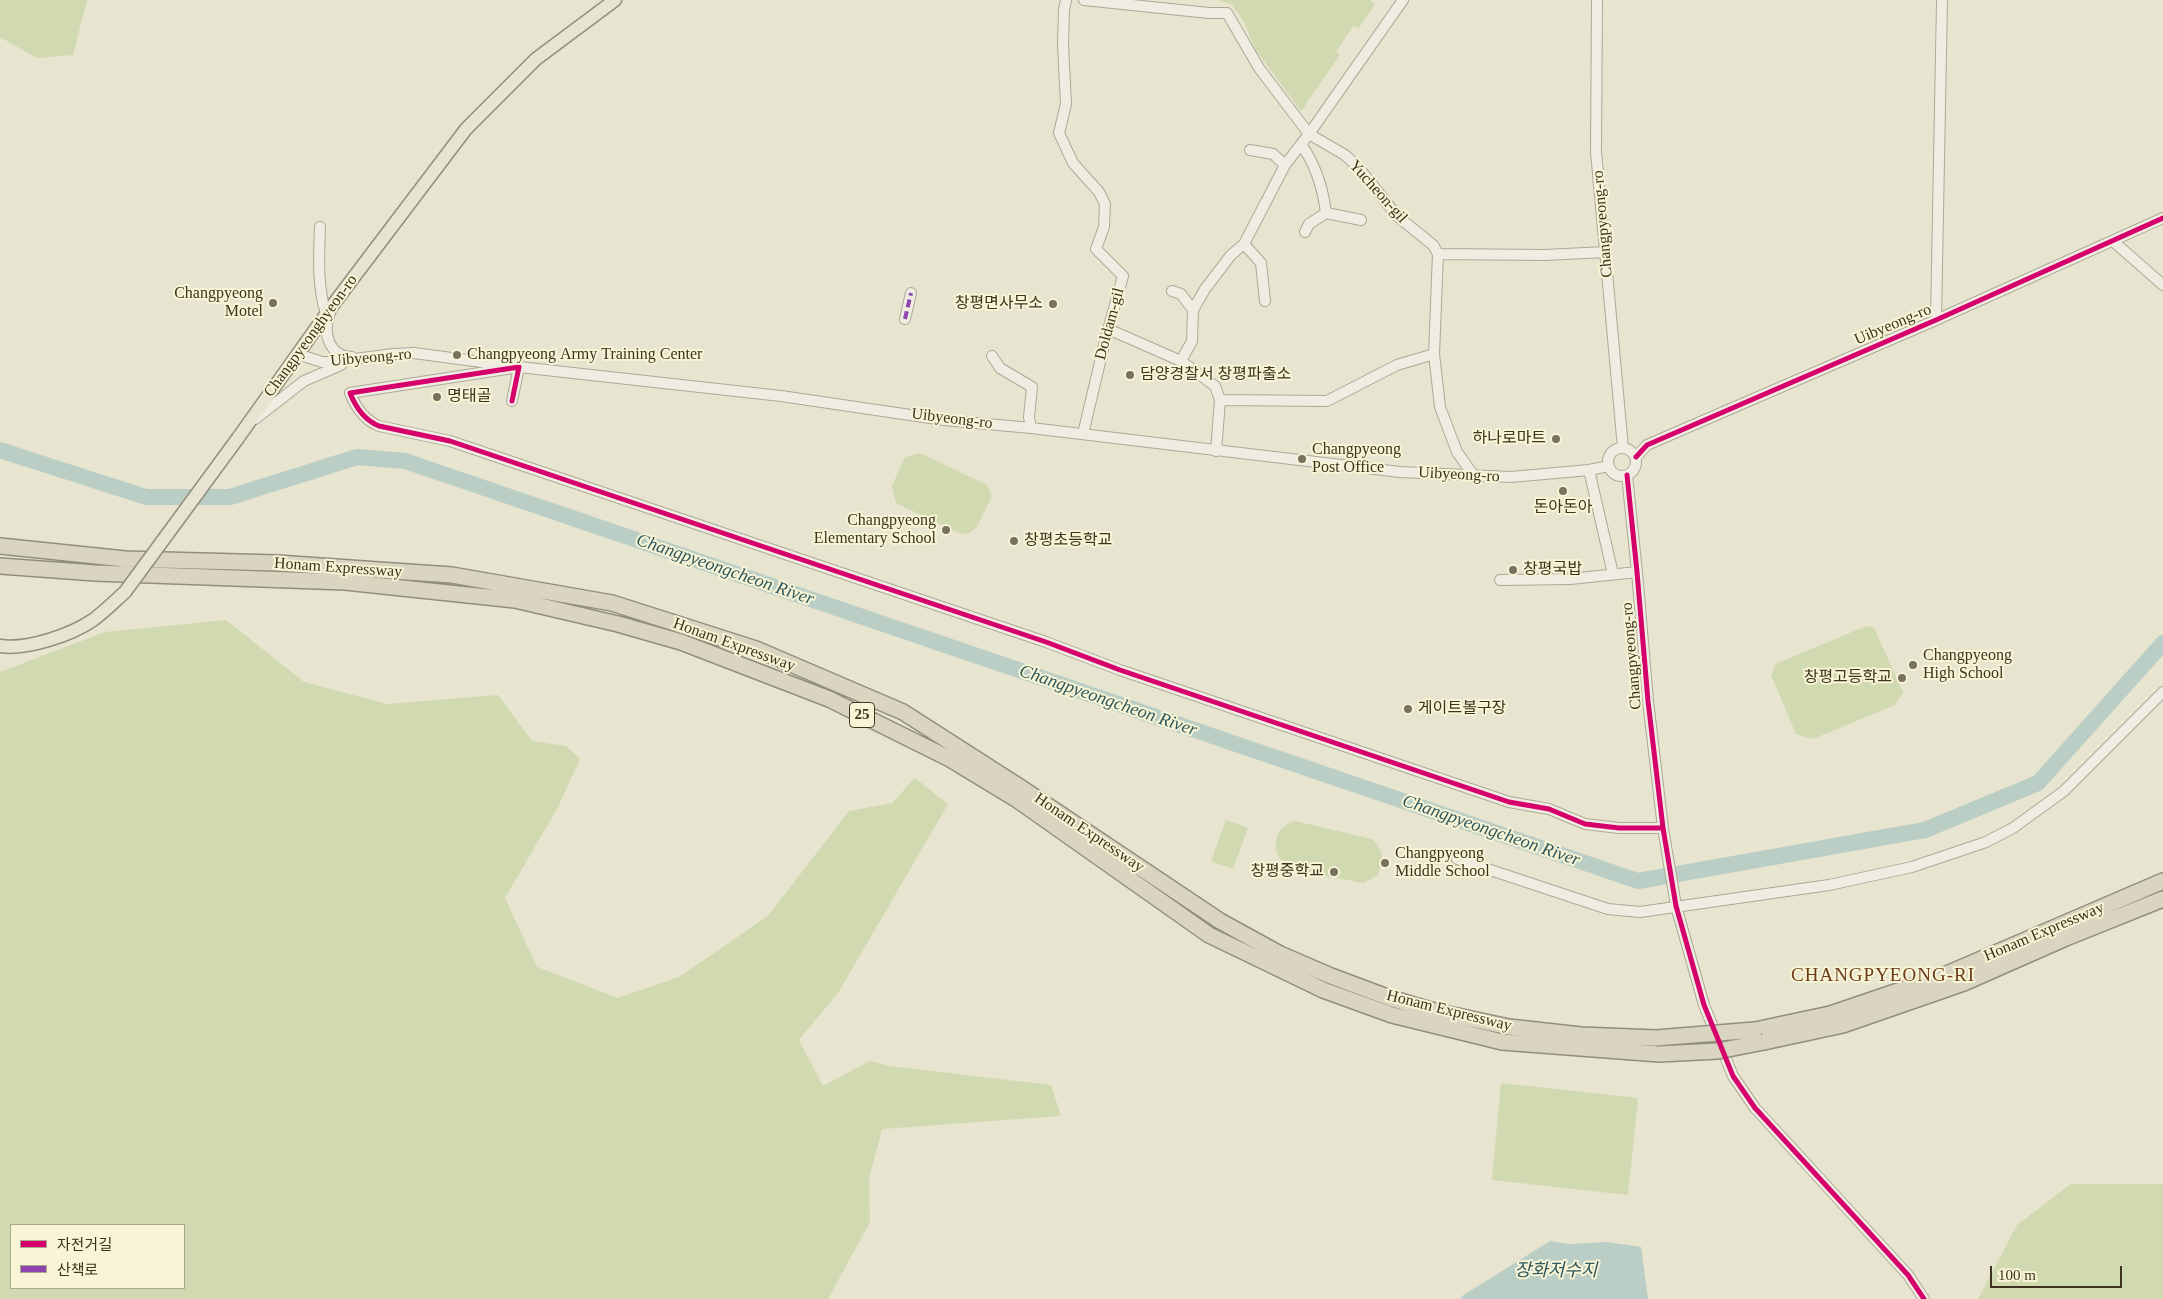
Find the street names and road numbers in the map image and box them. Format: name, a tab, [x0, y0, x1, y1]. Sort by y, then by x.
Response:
street label: Yucheon-gil	[1345, 157, 1411, 227]
street label: Changpyeong-ro	[1589, 170, 1617, 278]
street label: Changpyeonghyeon-ro	[260, 271, 362, 401]
street label: Doldam-gil	[1091, 286, 1129, 362]
street label: Uibyeong-ro	[1852, 300, 1934, 350]
street label: Uibyeong-ro	[329, 345, 413, 371]
street label: Uibyeong-ro	[910, 404, 994, 434]
street label: Uibyeong-ro	[1418, 463, 1500, 487]
street label: Honam Expressway	[273, 554, 403, 582]
street label: Changpyeong-ro	[1618, 602, 1646, 710]
street label: Honam Expressway	[670, 614, 798, 676]
road number: 25	[850, 702, 874, 728]
street label: Honam Expressway	[1030, 789, 1148, 877]
street label: Honam Expressway	[1981, 898, 2107, 966]
street label: Honam Expressway	[1384, 986, 1514, 1036]

